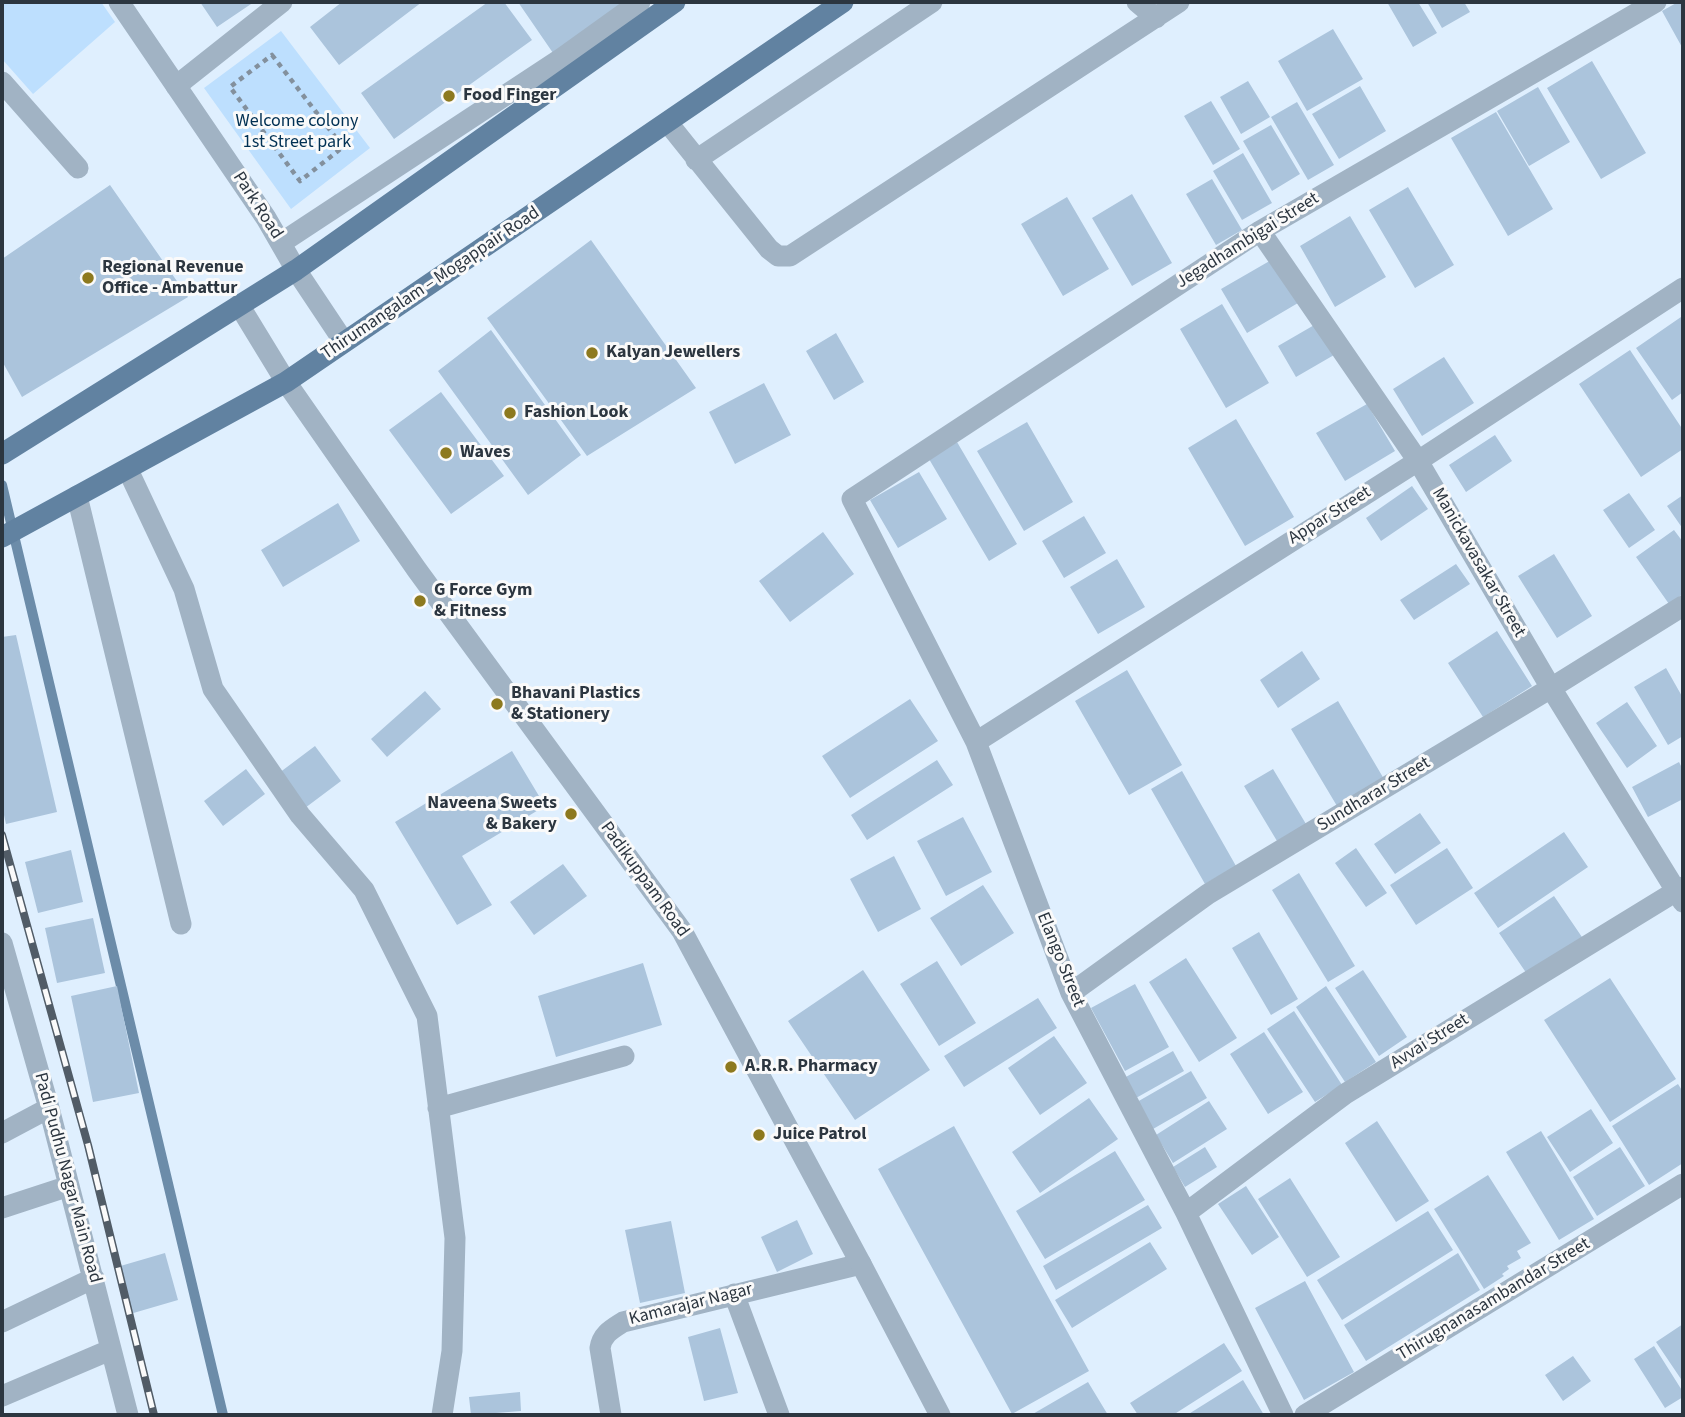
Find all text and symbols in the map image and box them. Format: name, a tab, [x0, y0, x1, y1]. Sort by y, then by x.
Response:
place label: Food Finger	[463, 85, 556, 107]
marker: Food Finger	[441, 88, 457, 104]
park label: Welcome colony 1st Street park	[236, 111, 358, 154]
street label: Park Road	[227, 168, 287, 244]
street label: Jegadhambigai Street	[1173, 188, 1323, 294]
street label: Thirumangalam – Mogappair Road	[318, 203, 544, 365]
place label: Regional Revenue Office - Ambattur	[102, 257, 244, 300]
marker: Regional Revenue Office - Ambattur	[80, 270, 96, 286]
place label: Kalyan Jewellers	[606, 342, 740, 364]
marker: Kalyan Jewellers	[584, 345, 600, 361]
place label: Fashion Look	[524, 402, 628, 424]
marker: Fashion Look	[502, 405, 518, 421]
place label: Waves	[460, 442, 510, 464]
marker: Waves	[438, 445, 454, 461]
street label: Appar Street	[1285, 482, 1375, 550]
street label: Manickavasakar Street	[1426, 484, 1530, 642]
place label: G Force Gym & Fitness	[434, 580, 532, 622]
marker: G Force Gym & Fitness	[412, 593, 428, 609]
place label: Bhavani Plastics & Stationery	[511, 683, 640, 726]
marker: Bhavani Plastics & Stationery	[489, 696, 505, 712]
street label: Sundharar Street	[1314, 753, 1434, 837]
place label: Naveena Sweets & Bakery	[427, 793, 557, 836]
marker: Naveena Sweets & Bakery	[563, 806, 579, 822]
street label: Padikuppam Road	[595, 818, 693, 942]
street label: Elango Street	[1031, 909, 1089, 1011]
street label: Avvai Street	[1387, 1009, 1473, 1075]
place label: A.R.R. Pharmacy	[745, 1056, 878, 1078]
marker: A.R.R. Pharmacy	[723, 1059, 739, 1075]
street label: Padi Pudhu Nagar Main Road	[29, 1071, 105, 1285]
place label: Juice Patrol	[773, 1124, 867, 1146]
marker: Juice Patrol	[751, 1127, 767, 1143]
street label: Thirugnanasambandar Street	[1394, 1234, 1594, 1366]
street label: Kamarajar Nagar	[627, 1279, 755, 1331]

